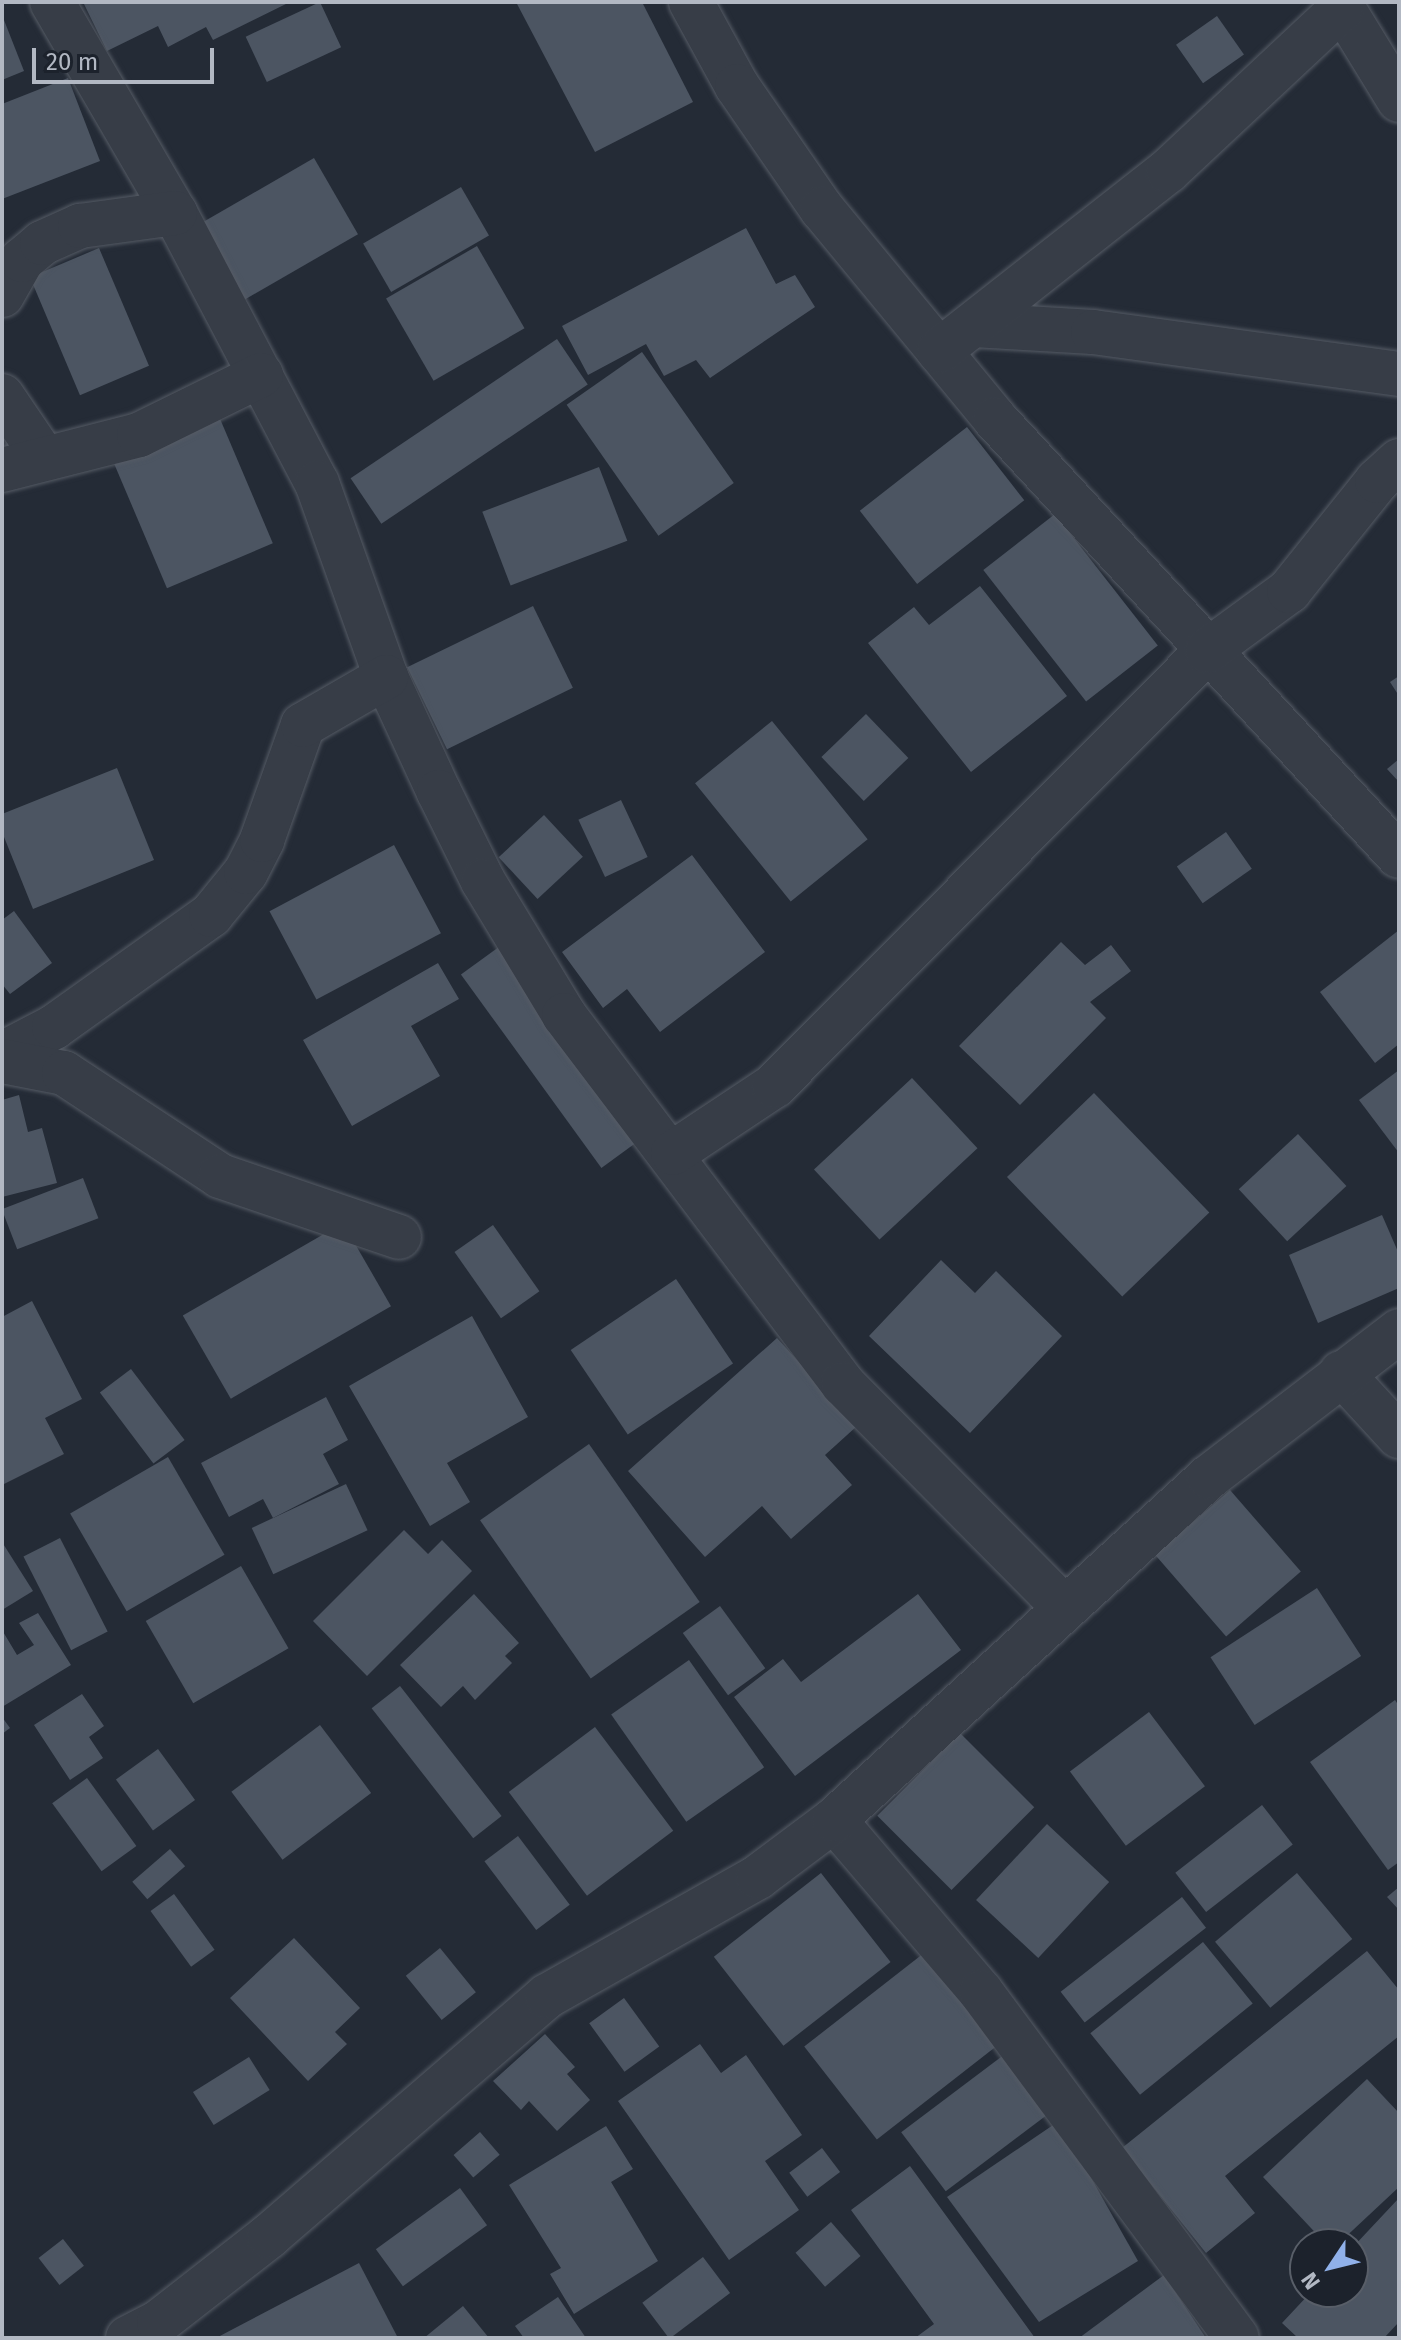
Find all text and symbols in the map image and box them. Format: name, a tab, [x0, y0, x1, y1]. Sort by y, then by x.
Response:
scale bar	[36, 32, 218, 82]
text: 20 m	[46, 48, 98, 76]
north arrow	[1289, 2228, 1369, 2308]
text: N	[1295, 2267, 1326, 2295]

